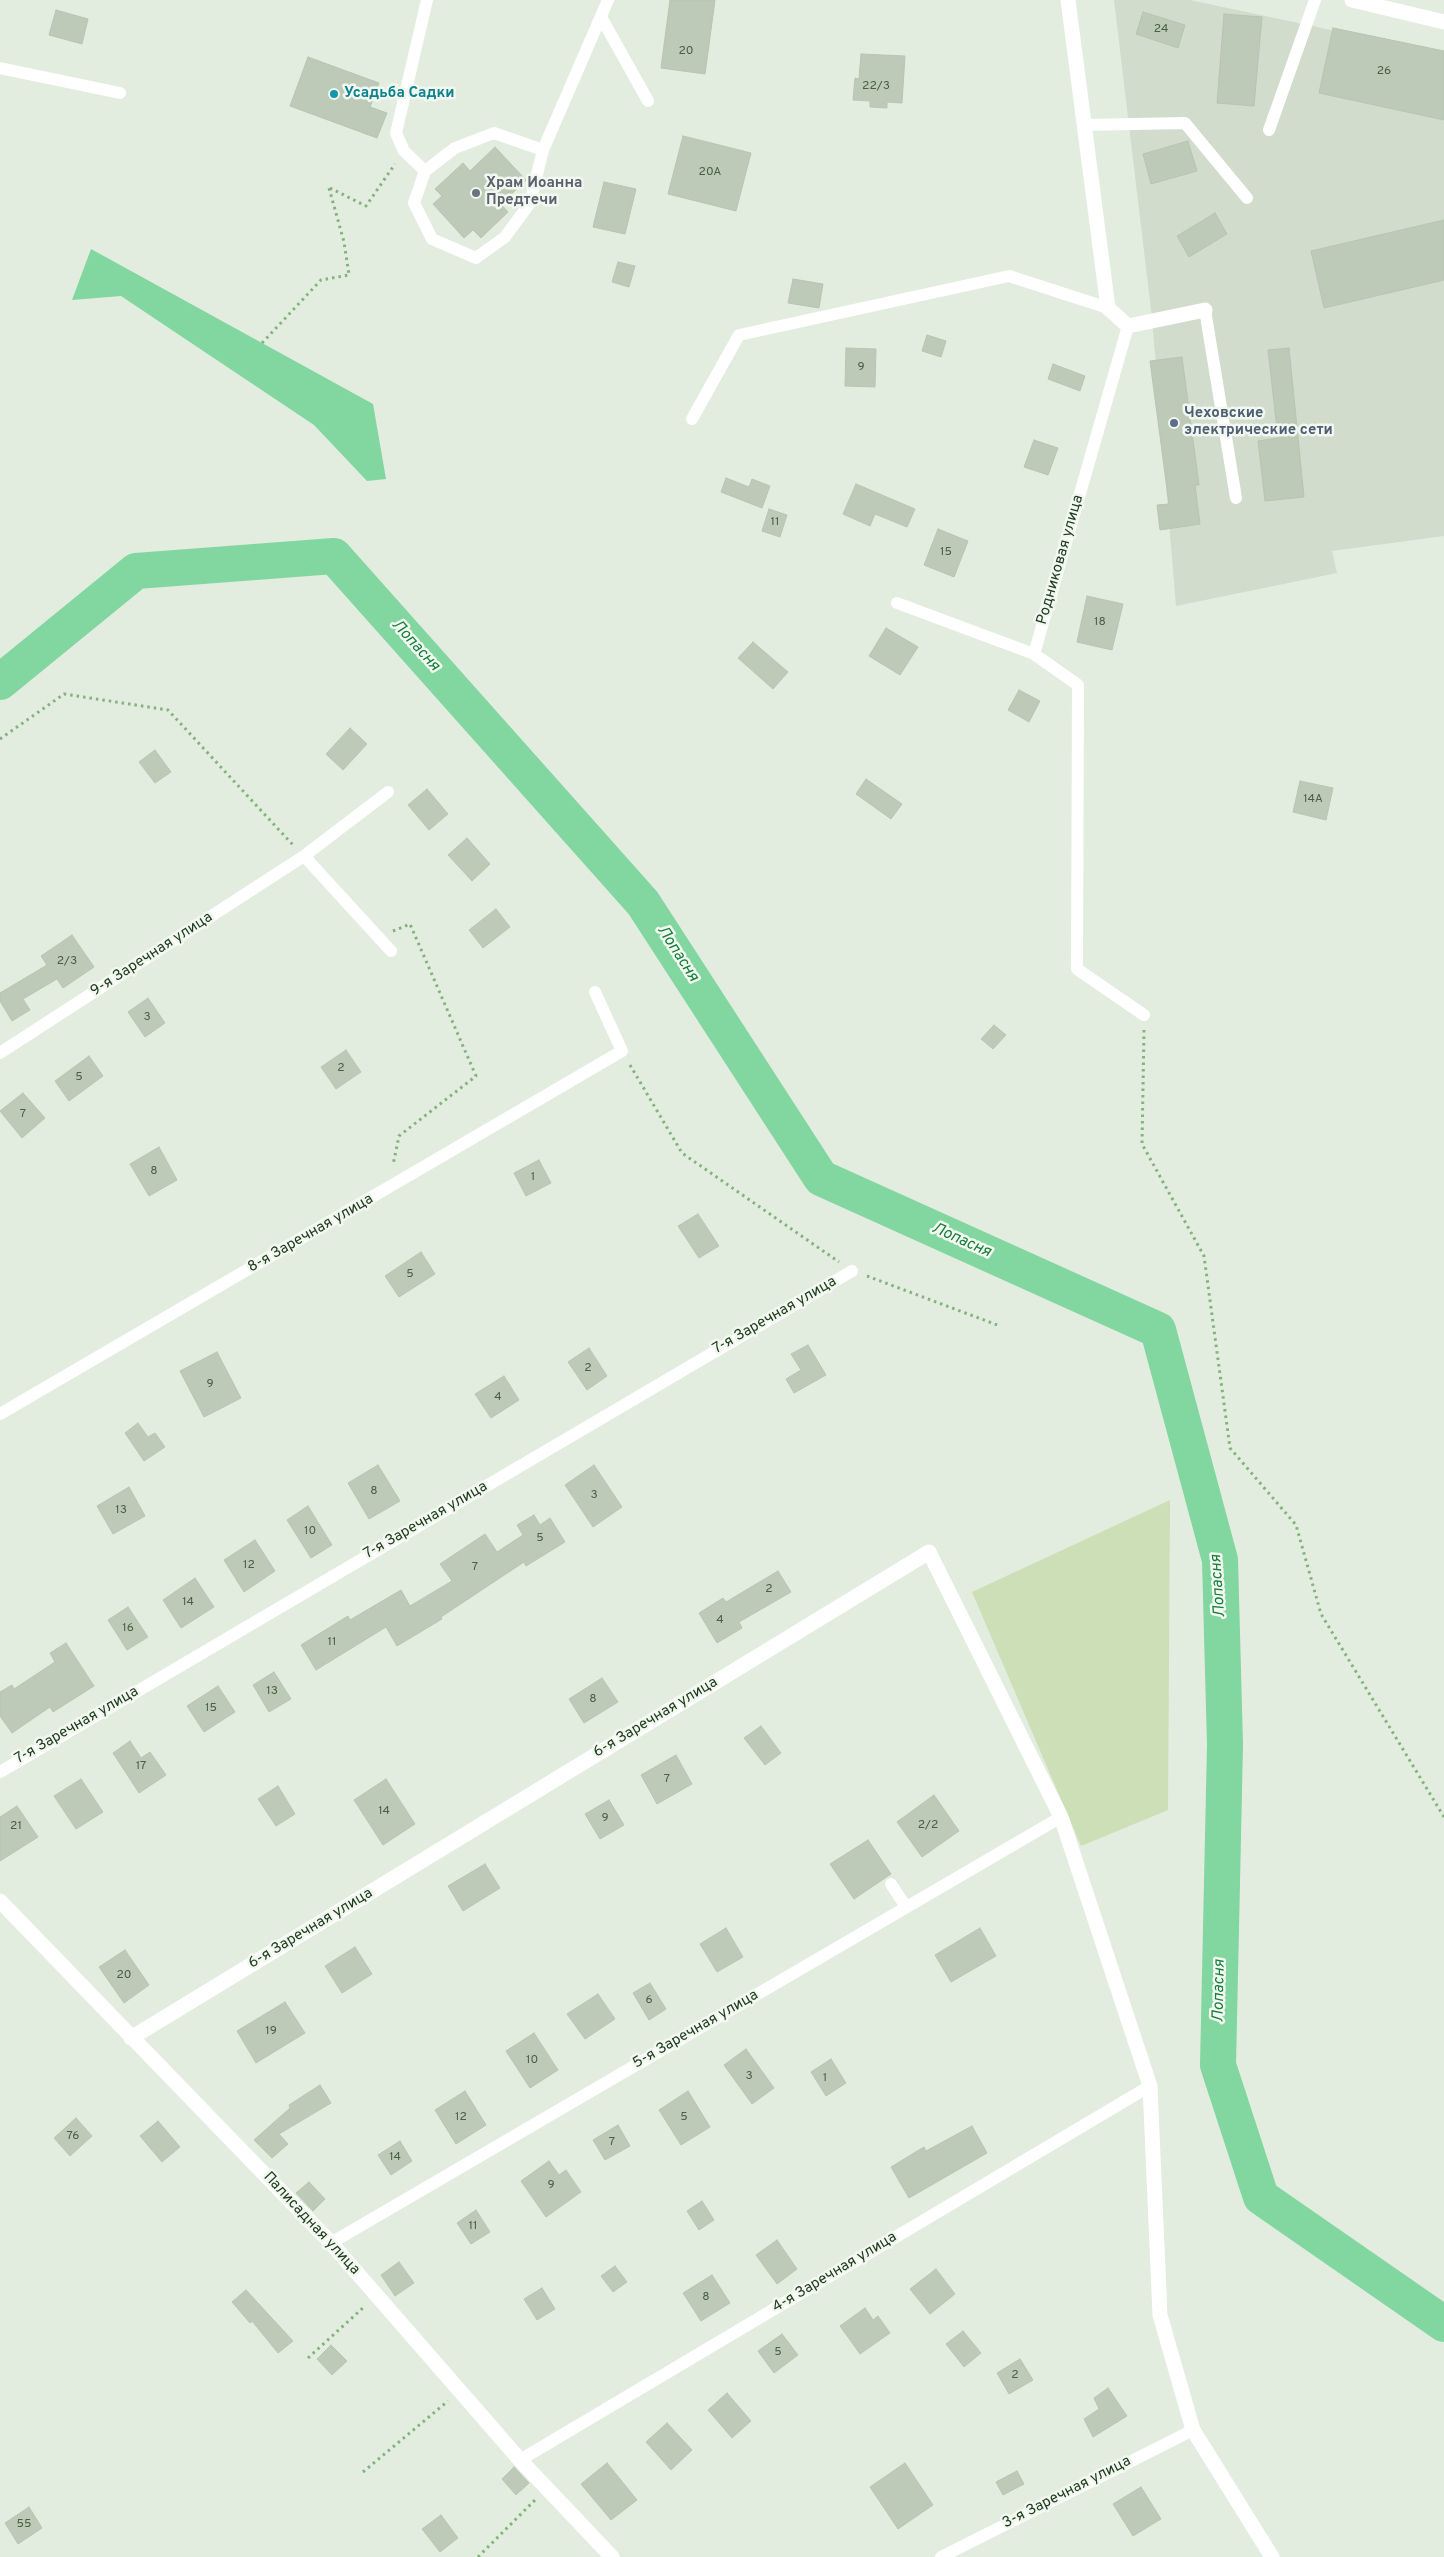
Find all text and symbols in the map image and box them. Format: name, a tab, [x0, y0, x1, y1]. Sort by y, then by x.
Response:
house number: 24	[1154, 23, 1168, 37]
house number: 20	[678, 45, 694, 59]
house number: 26	[1377, 65, 1391, 79]
house number: 22/3	[862, 80, 890, 94]
place label: Усадьба Садки	[344, 85, 455, 103]
marker: Усадьба Садки	[328, 88, 340, 100]
house number: 20А	[699, 166, 721, 180]
place label: Храм Иоанна Предтечи	[486, 175, 582, 210]
marker: Храм Иоанна Предтечи	[470, 187, 482, 199]
house number: 9	[857, 361, 865, 375]
place label: Чеховские электрические сети	[1184, 405, 1333, 440]
marker: Чеховские электрические сети	[1168, 417, 1180, 429]
street label: Родниковая улица	[1034, 493, 1088, 627]
house number: 11	[771, 516, 779, 530]
house number: 15	[940, 546, 952, 560]
water label: Лопасня	[387, 616, 443, 676]
house number: 18	[1094, 616, 1106, 630]
house number: 14А	[1303, 793, 1323, 807]
street label: 9-я Заречная улица	[88, 909, 216, 1001]
water label: Лопасня	[652, 922, 702, 986]
house number: 2/3	[57, 955, 77, 969]
house number: 3	[143, 1011, 151, 1025]
house number: 2	[337, 1062, 345, 1076]
house number: 5	[75, 1071, 83, 1085]
house number: 7	[20, 1108, 26, 1122]
house number: 8	[150, 1165, 158, 1179]
house number: 1	[531, 1171, 535, 1185]
street label: 8-я Заречная улица	[245, 1191, 377, 1277]
water label: Лопасня	[928, 1219, 994, 1263]
house number: 5	[406, 1268, 414, 1282]
street label: 7-я Заречная улица	[710, 1273, 840, 1359]
house number: 2	[584, 1362, 592, 1376]
house number: 9	[206, 1378, 214, 1392]
house number: 4	[494, 1391, 502, 1405]
street label: 7-я Заречная улица	[361, 1478, 491, 1564]
house number: 8	[370, 1485, 378, 1499]
house number: 3	[590, 1489, 598, 1503]
house number: 13	[115, 1504, 127, 1518]
house number: 10	[304, 1525, 316, 1539]
house number: 5	[536, 1532, 544, 1546]
water label: Лопасня	[1207, 1554, 1231, 1618]
house number: 12	[243, 1559, 255, 1573]
house number: 7	[472, 1561, 478, 1575]
house number: 2	[765, 1583, 773, 1597]
house number: 14	[182, 1596, 194, 1610]
house number: 4	[716, 1614, 724, 1628]
house number: 16	[122, 1622, 134, 1636]
house number: 11	[328, 1636, 336, 1650]
street label: 6-я Заречная улица	[591, 1674, 721, 1762]
street label: 7-я Заречная улица	[12, 1683, 142, 1769]
house number: 13	[266, 1685, 278, 1699]
house number: 8	[589, 1693, 597, 1707]
house number: 15	[205, 1702, 217, 1716]
house number: 17	[136, 1760, 146, 1774]
house number: 7	[664, 1773, 670, 1787]
house number: 14	[378, 1805, 390, 1819]
house number: 9	[601, 1812, 609, 1826]
house number: 2/2	[918, 1819, 938, 1833]
house number: 21	[10, 1820, 22, 1834]
street label: 6-я Заречная улица	[246, 1885, 376, 1973]
water label: Лопасня	[1210, 1959, 1230, 2023]
house number: 20	[116, 1969, 132, 1983]
street label: 5-я Заречная улица	[630, 1987, 762, 2073]
house number: 6	[645, 1994, 653, 2008]
house number: 19	[265, 2025, 277, 2039]
house number: 10	[526, 2054, 538, 2068]
house number: 3	[745, 2070, 753, 2084]
house number: 1	[823, 2072, 827, 2086]
house number: 12	[455, 2111, 467, 2125]
house number: 5	[680, 2111, 688, 2125]
house number: 76	[67, 2130, 79, 2144]
house number: 7	[609, 2136, 615, 2150]
house number: 14	[389, 2151, 401, 2165]
street label: Палисадная улица	[259, 2169, 363, 2279]
house number: 9	[547, 2179, 555, 2193]
house number: 11	[469, 2220, 477, 2234]
street label: 4-я Заречная улица	[770, 2229, 900, 2317]
house number: 8	[702, 2291, 710, 2305]
house number: 5	[774, 2346, 782, 2360]
house number: 2	[1011, 2369, 1019, 2383]
street label: 3-я Заречная улица	[1000, 2453, 1134, 2533]
house number: 55	[17, 2518, 31, 2532]

